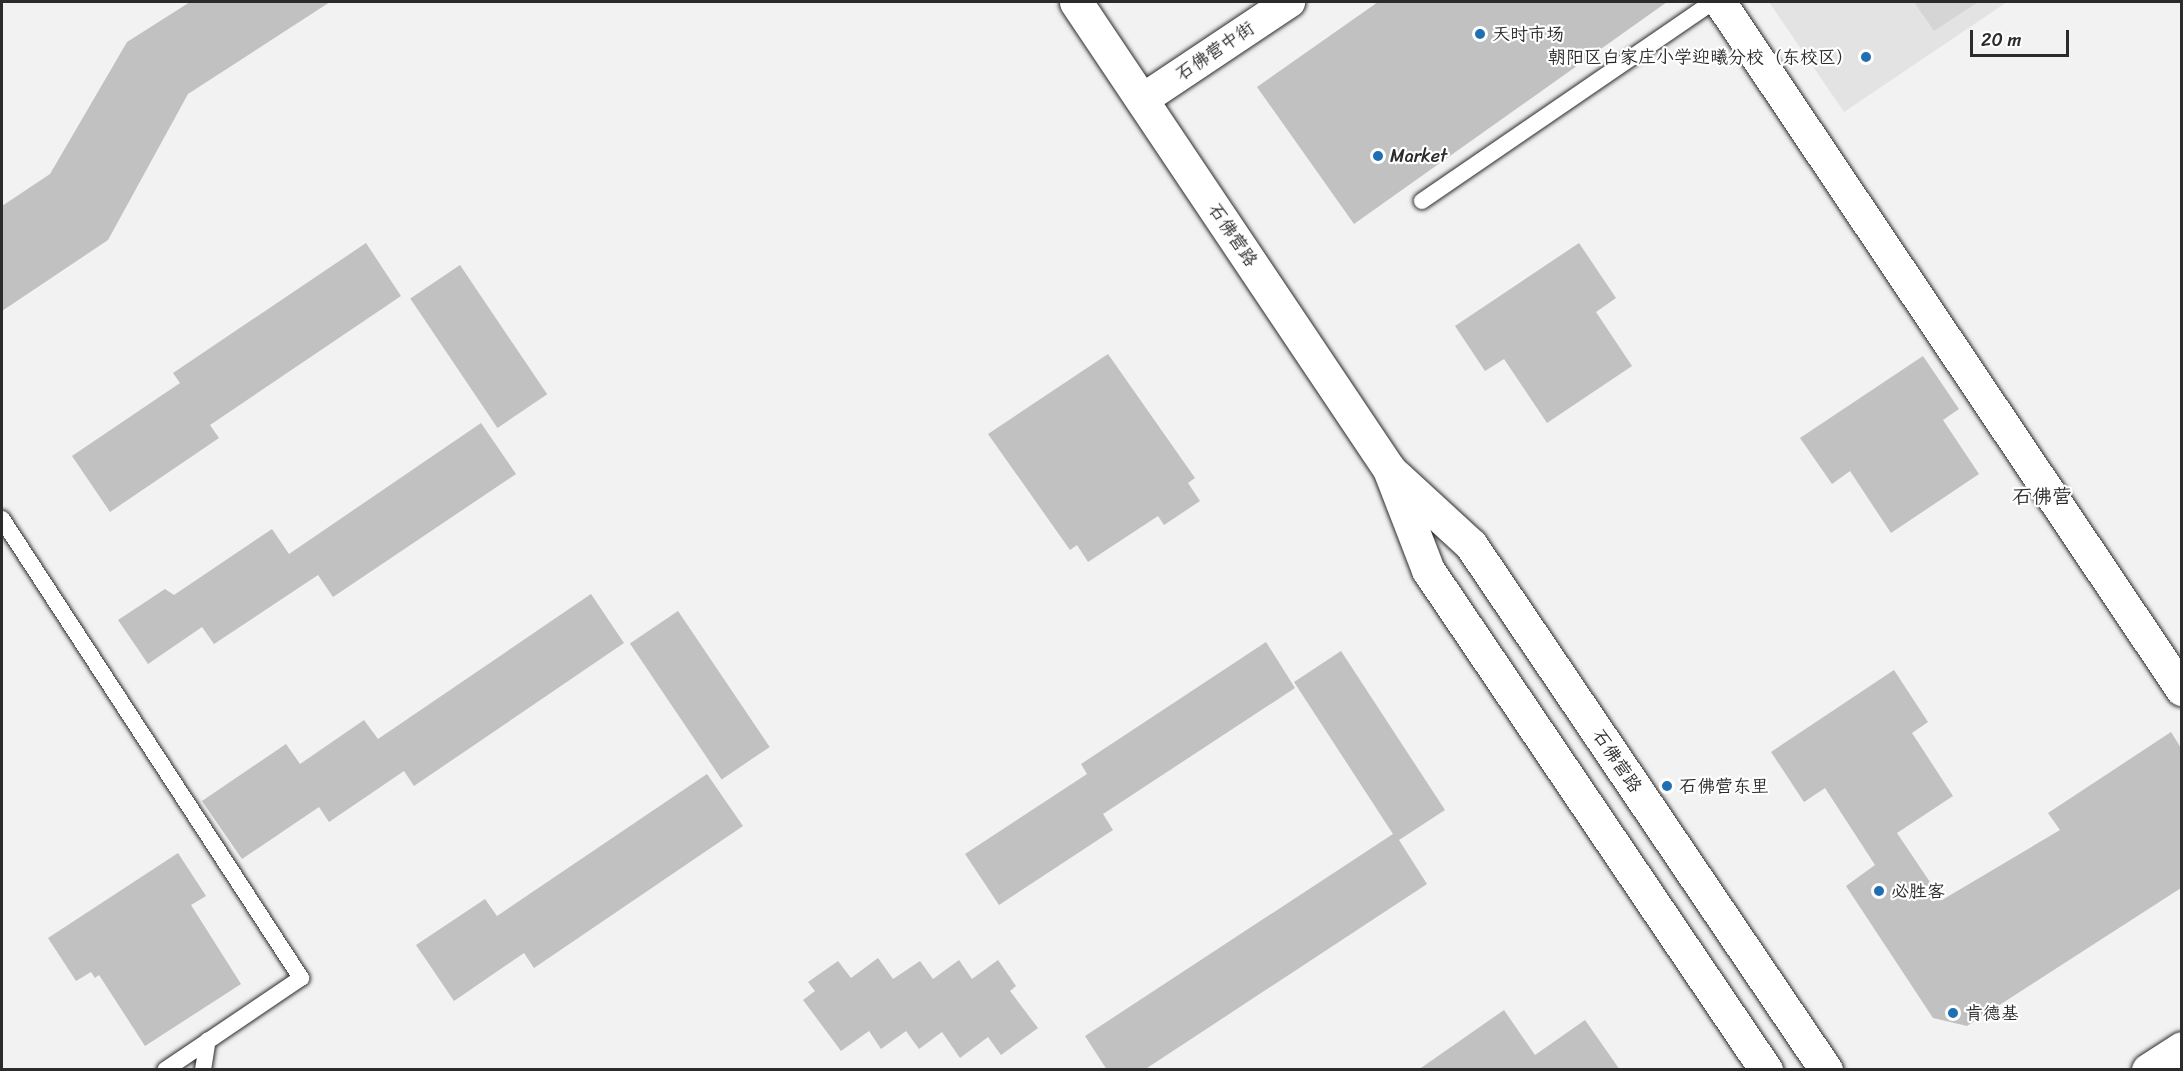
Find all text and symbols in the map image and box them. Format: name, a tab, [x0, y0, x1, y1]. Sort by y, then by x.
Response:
street label: 石佛营中街	[1172, 17, 1258, 85]
scale bar	[1973, 18, 2072, 56]
place label: 天时市场	[1492, 23, 1564, 45]
text: 20 m	[1981, 24, 2021, 56]
marker: 天时市场	[1473, 27, 1487, 41]
place label: 朝阳区白家庄小学迎曦分校（东校区）	[1548, 46, 1854, 68]
marker: 朝阳区白家庄小学迎曦分校（东校区）	[1859, 50, 1873, 64]
place label: Market	[1390, 145, 1447, 167]
marker: Market	[1371, 149, 1385, 163]
street label: 石佛营路	[1204, 199, 1262, 271]
district label: 石佛营	[2012, 484, 2072, 508]
street label: 石佛营路	[1588, 725, 1646, 797]
place label: 石佛营东里	[1679, 775, 1769, 797]
marker: 石佛营东里	[1660, 779, 1674, 793]
place label: 必胜客	[1891, 880, 1945, 902]
marker: 必胜客	[1872, 884, 1886, 898]
place label: 肯德基	[1965, 1002, 2019, 1024]
marker: 肯德基	[1946, 1006, 1960, 1020]

